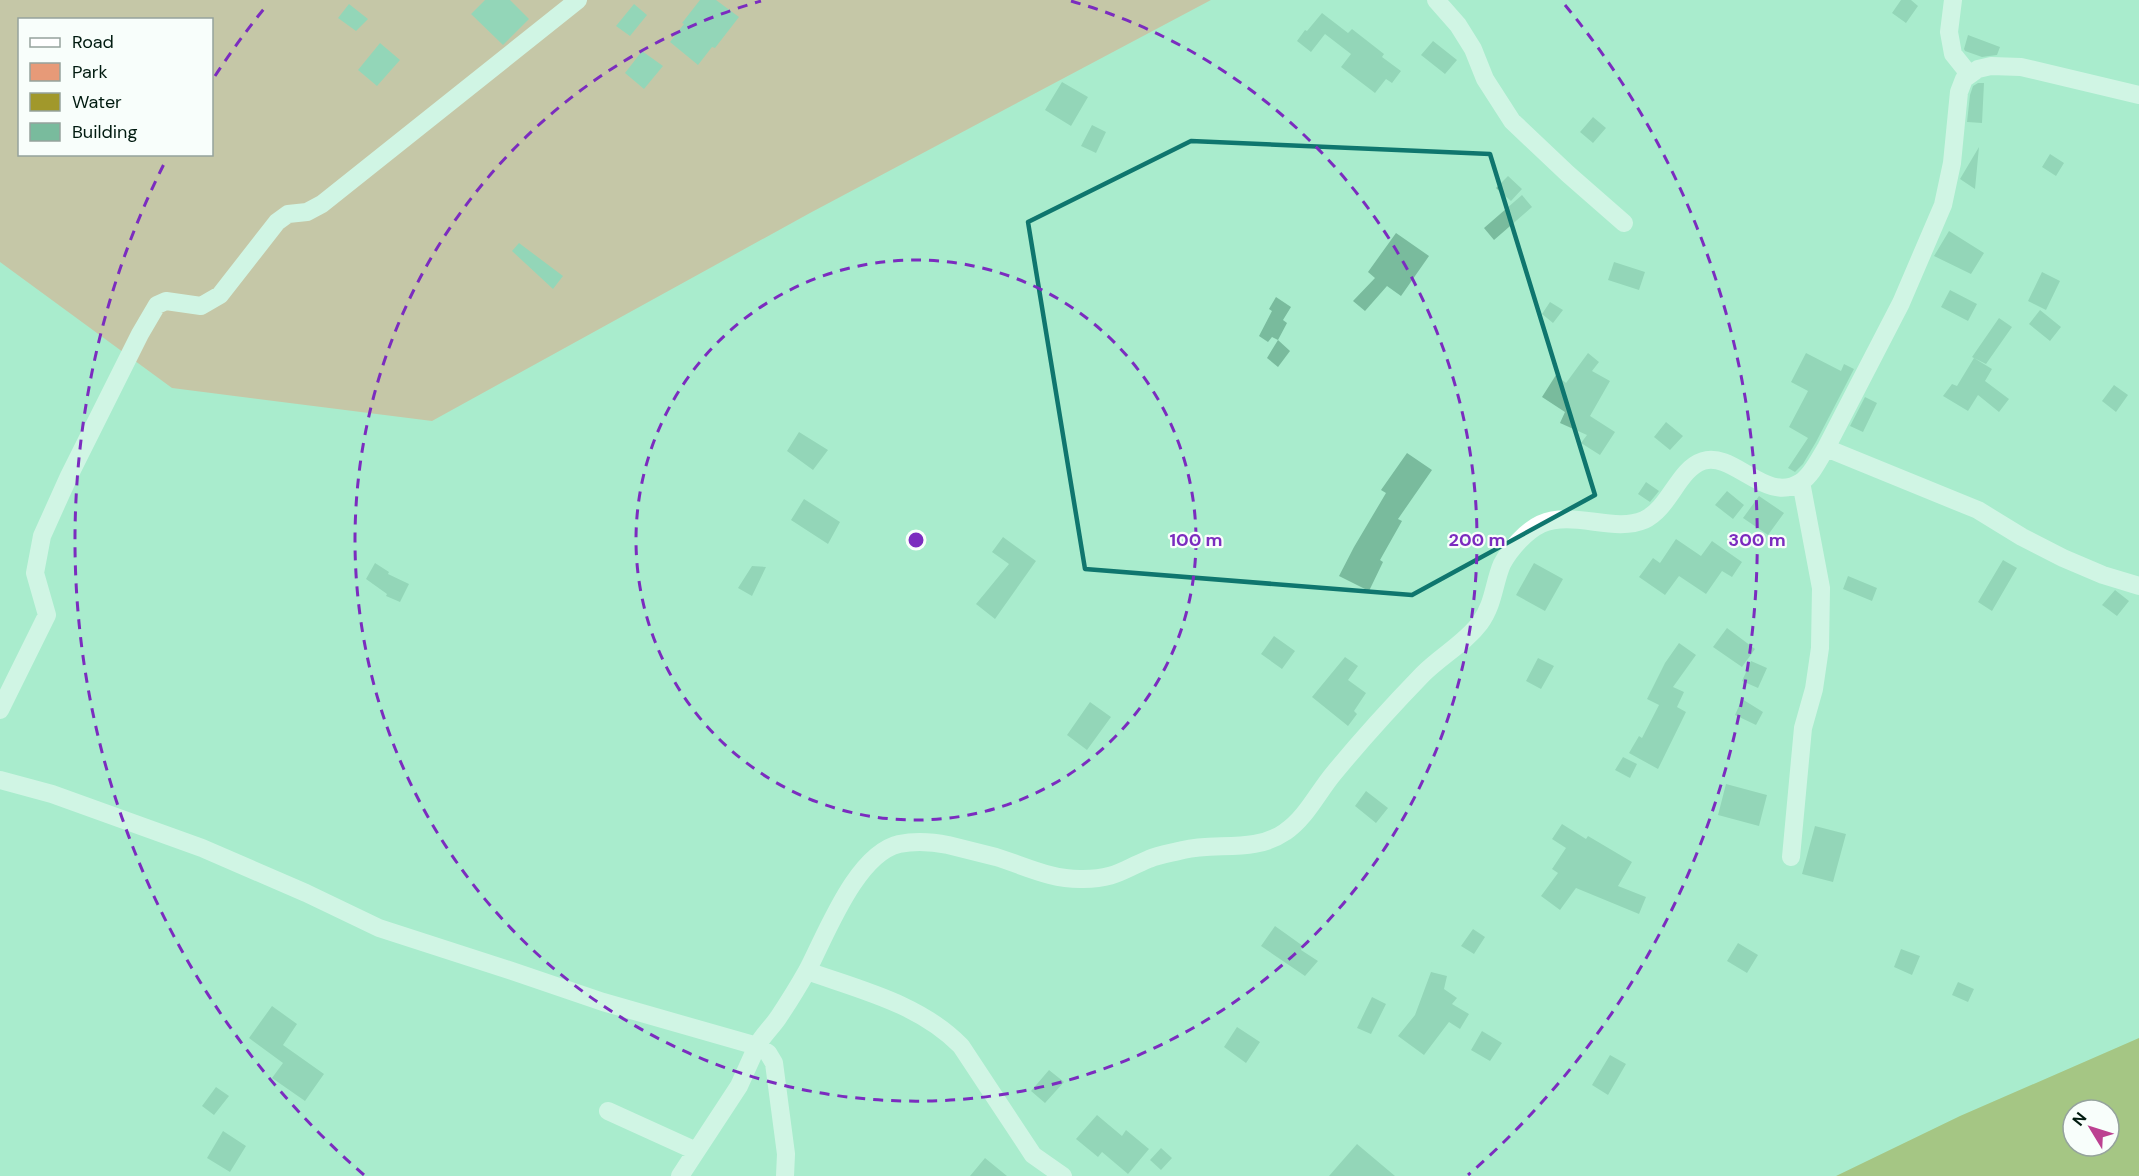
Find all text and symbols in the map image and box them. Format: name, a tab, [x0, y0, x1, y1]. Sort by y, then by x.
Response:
legend	[18, 18, 213, 156]
text: Road	[72, 30, 114, 54]
text: Park	[72, 60, 108, 84]
text: Water	[72, 90, 122, 114]
text: Building	[72, 120, 137, 144]
text: 100 m	[1169, 528, 1223, 552]
text: 200 m	[1449, 528, 1505, 552]
text: 300 m	[1728, 528, 1786, 552]
centre of rings	[906, 530, 926, 550]
north arrow	[2061, 1098, 2121, 1158]
text: N	[2068, 1108, 2091, 1130]

